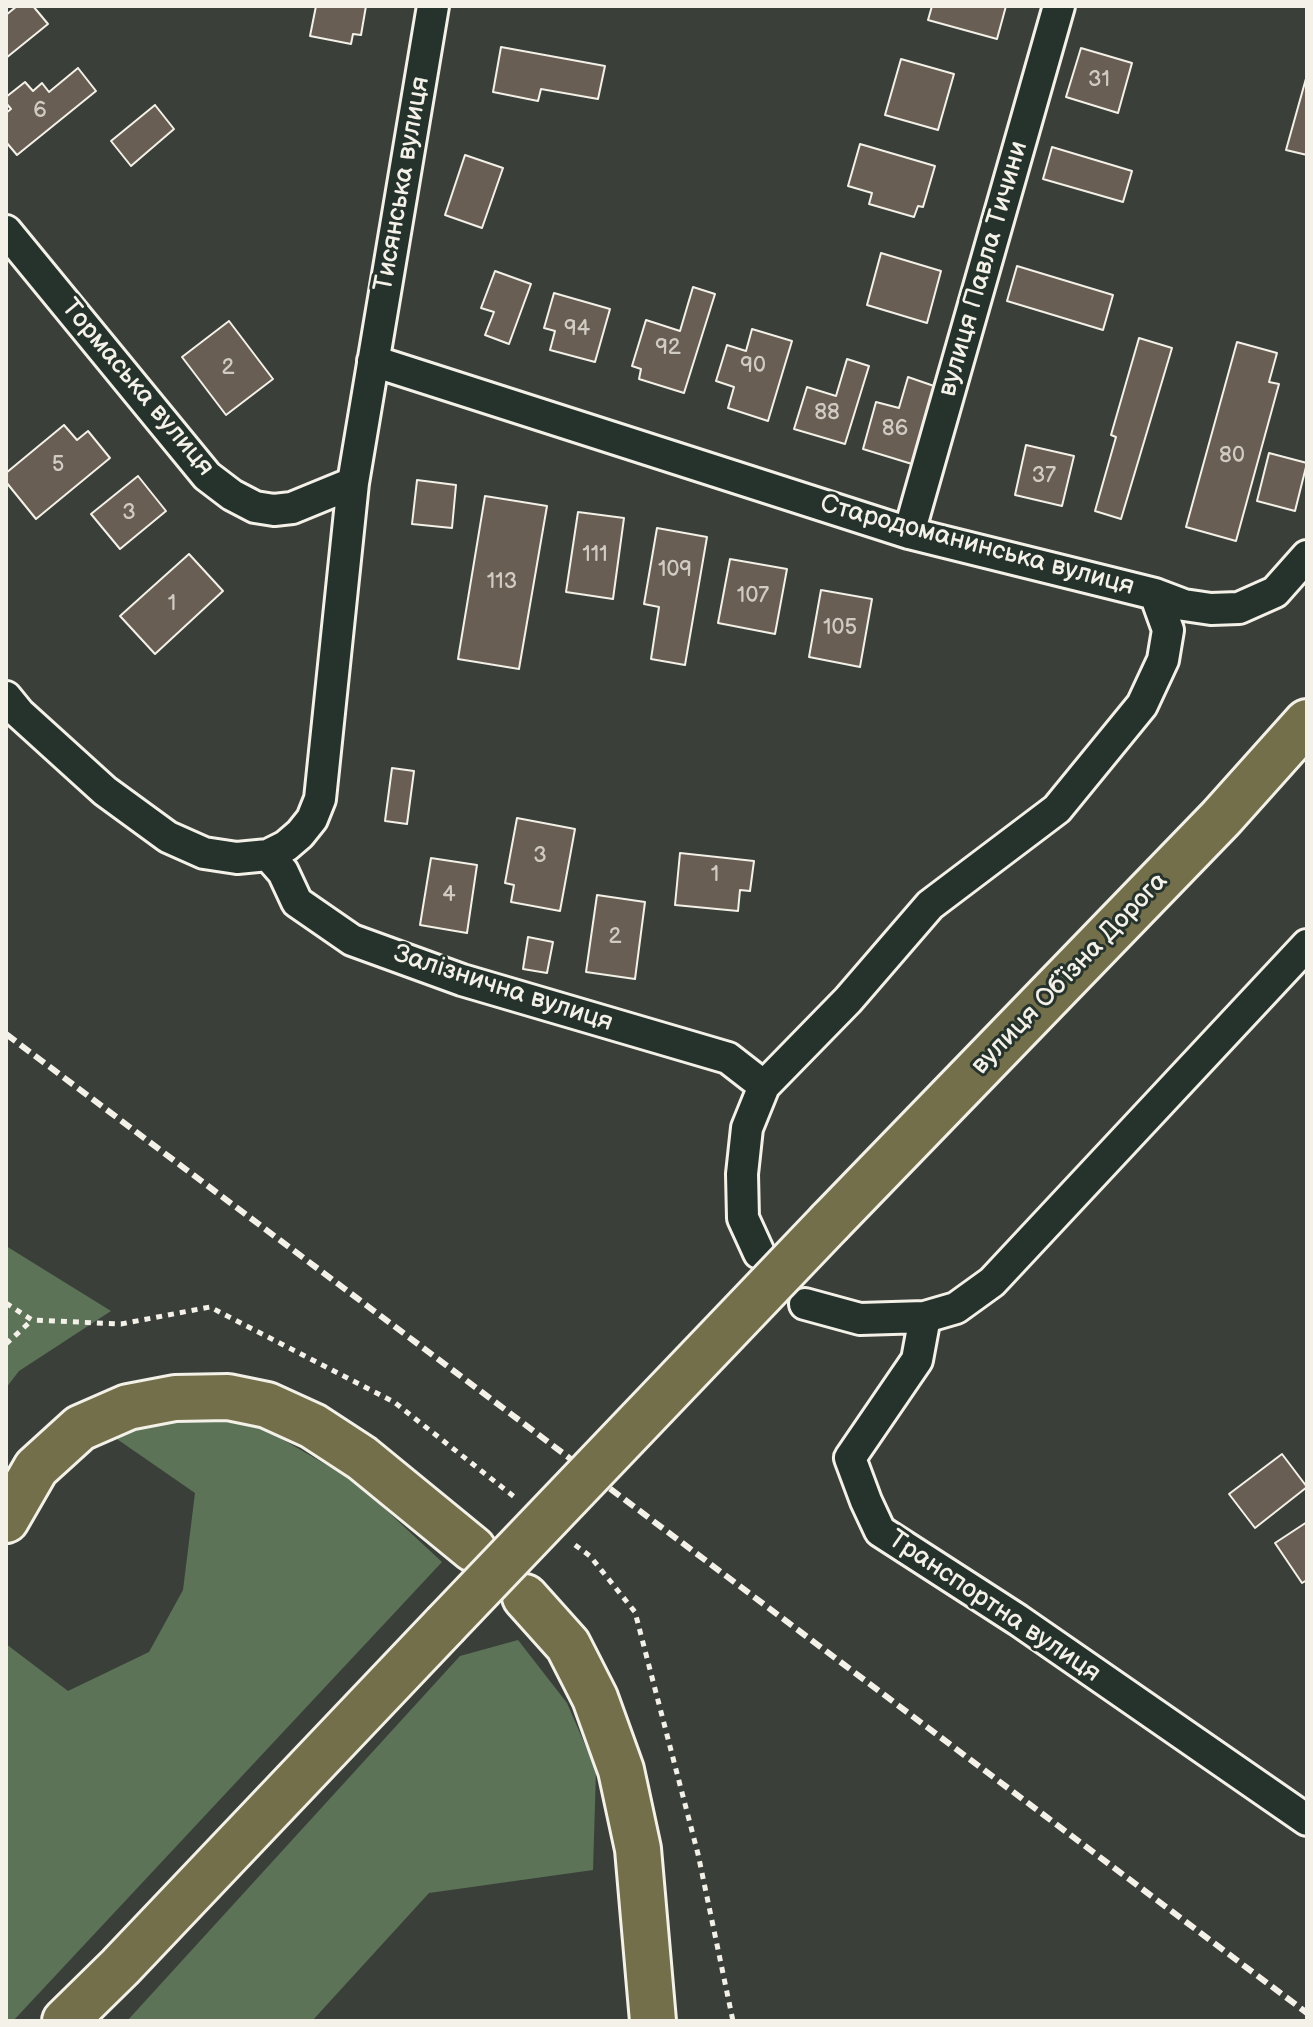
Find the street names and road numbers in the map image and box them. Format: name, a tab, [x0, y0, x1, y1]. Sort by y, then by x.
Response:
street label: Тисянська вулиця	[369, 74, 437, 294]
street label: вулиця Павла Тичини	[933, 138, 1035, 400]
street label: Тормаська вулиця	[54, 293, 220, 483]
street label: Стародоманинська вулиця	[817, 489, 1137, 603]
street label: вулиця Обʼїзна Дорога	[965, 866, 1175, 1082]
street label: Залізнична вулиця	[389, 939, 617, 1039]
street label: Транспортна вулиця	[882, 1524, 1106, 1690]

